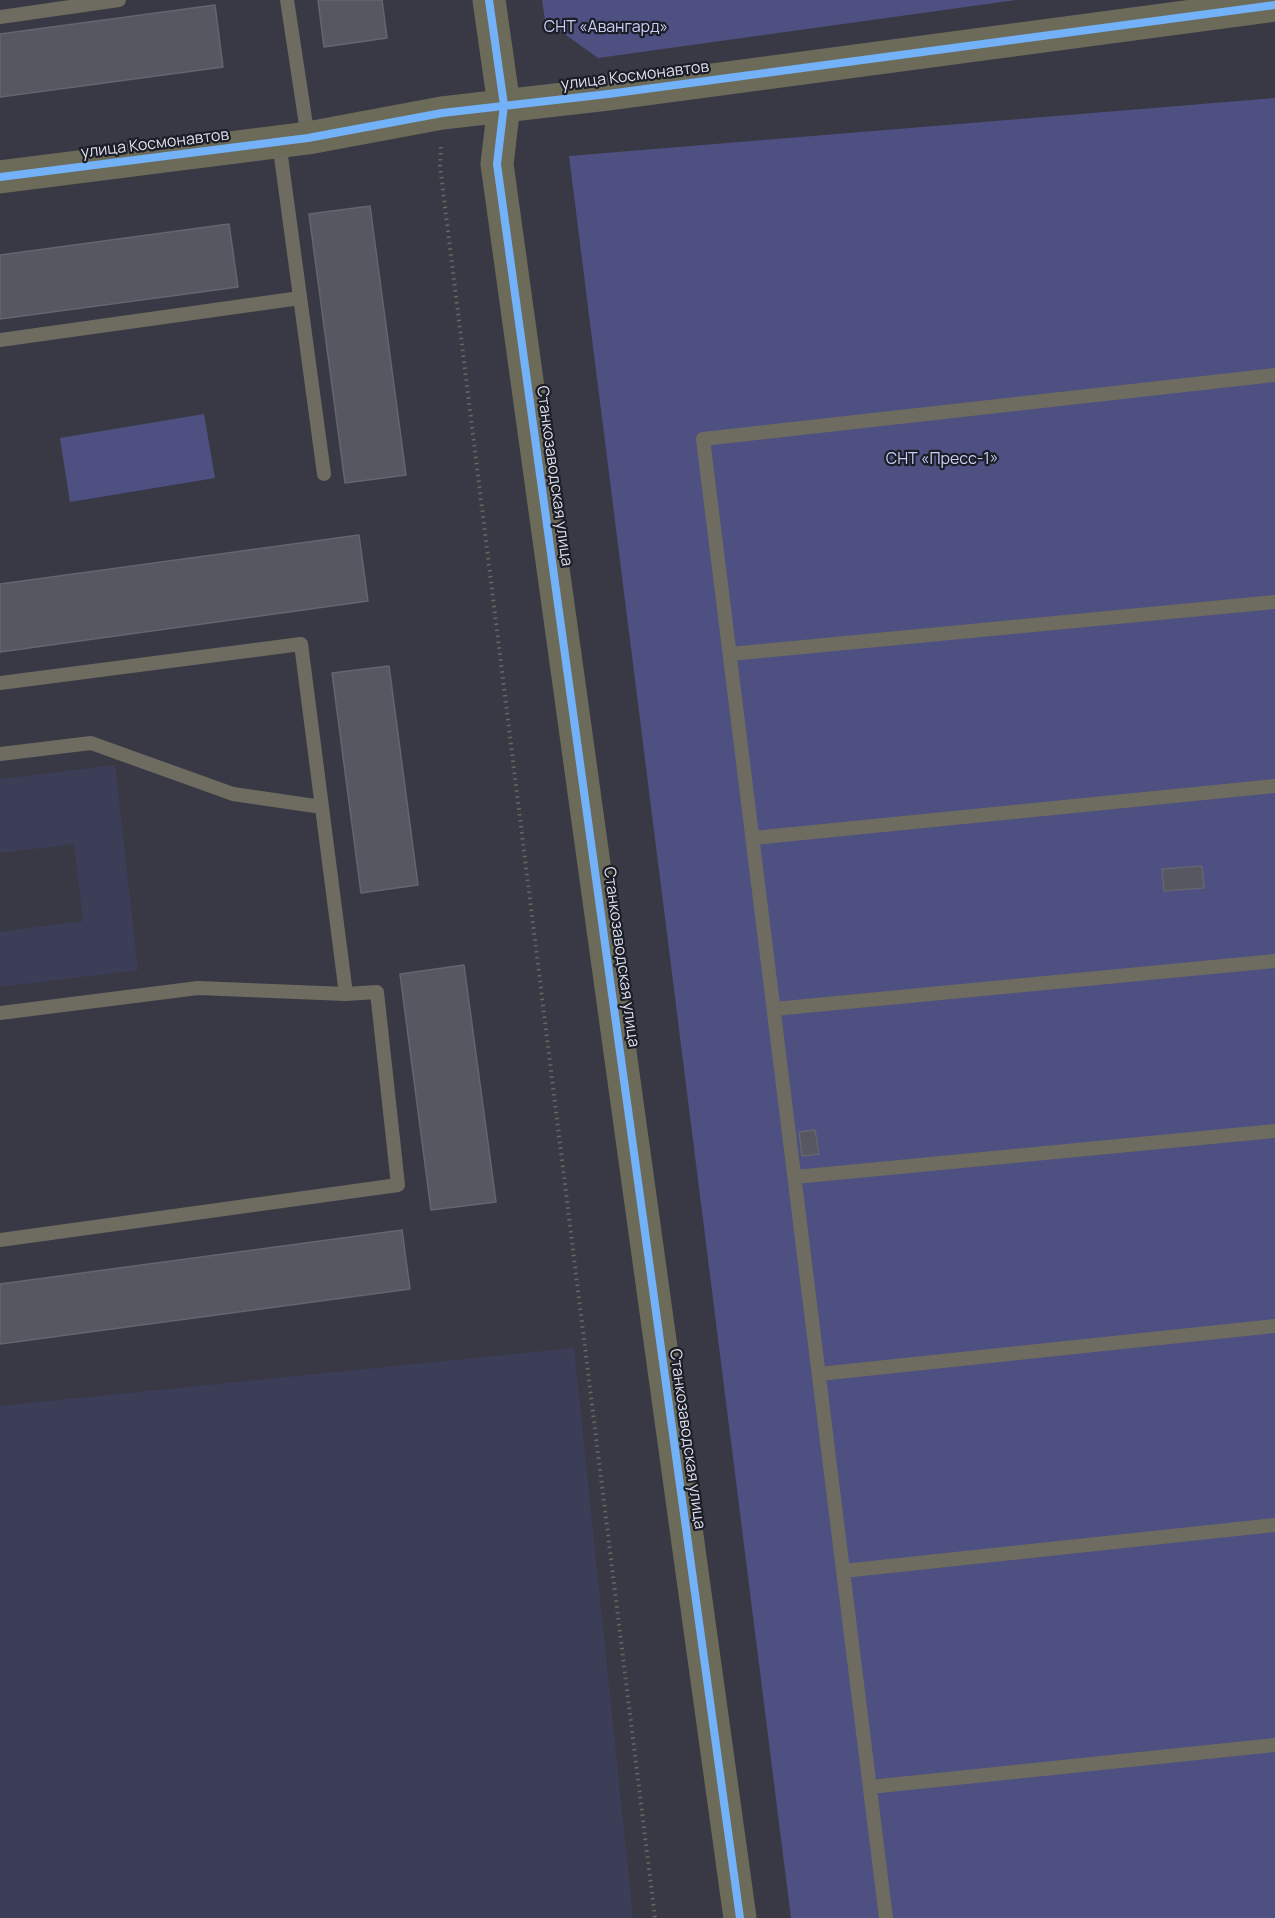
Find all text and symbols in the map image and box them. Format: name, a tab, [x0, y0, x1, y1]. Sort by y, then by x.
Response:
park label: СНТ «Авангард»	[544, 18, 668, 38]
street label: улица Космонавтов	[560, 57, 710, 95]
street label: улица Космонавтов	[80, 125, 230, 163]
street label: Станкозаводская улица	[532, 384, 576, 568]
park label: СНТ «Пресс-1»	[886, 450, 998, 470]
street label: Станкозаводская улица	[599, 865, 643, 1049]
street label: Станкозаводская улица	[665, 1347, 709, 1531]

